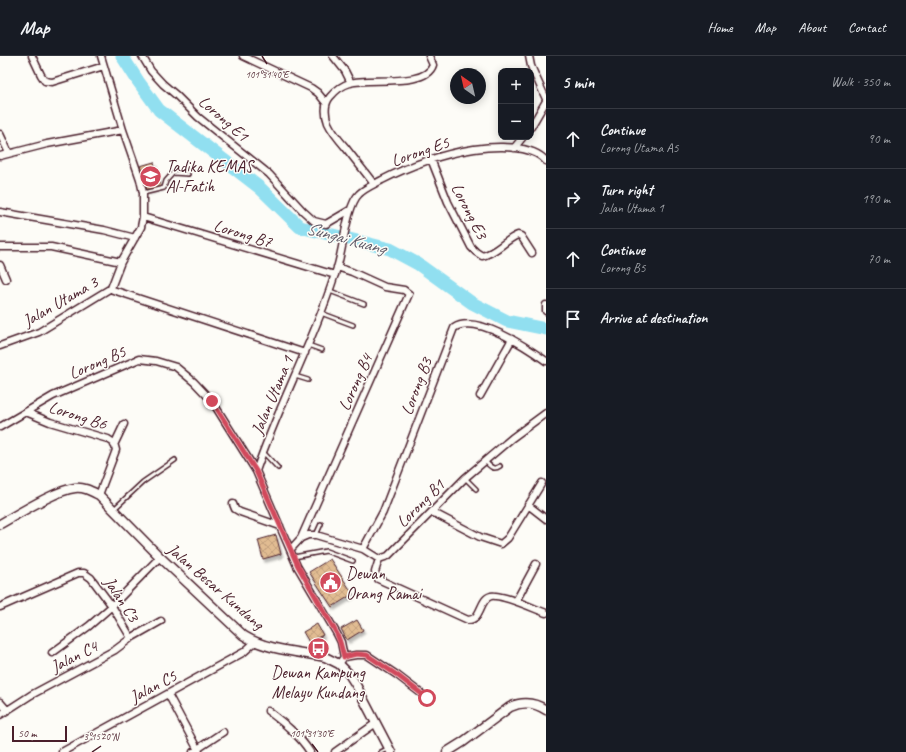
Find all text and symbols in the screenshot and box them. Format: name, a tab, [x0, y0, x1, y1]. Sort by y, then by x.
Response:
text: Map	[20, 16, 50, 40]
text: Home	[707, 19, 733, 36]
text: Map	[755, 19, 776, 36]
text: About	[798, 19, 826, 36]
text: Contact	[848, 19, 886, 36]
text: 101°31'40"E	[245, 68, 290, 81]
north arrow	[450, 68, 486, 104]
map controls	[498, 68, 534, 140]
button: +	[498, 68, 534, 104]
text: 5 min	[562, 72, 594, 93]
text: Walk · 350 m	[831, 74, 890, 90]
street label: Lorong E1	[194, 91, 254, 147]
button: −	[498, 104, 534, 140]
text: Continue	[600, 121, 645, 140]
icon: ahead	[562, 128, 584, 150]
street label: Lorong E5	[388, 131, 453, 171]
text: 90 m	[868, 131, 890, 147]
text: Lorong Utama A5	[600, 140, 679, 156]
place label: Tadika KEMAS Al-Fatih	[166, 156, 256, 197]
school or university icon: Tadika KEMAS Al-Fatih	[138, 163, 164, 189]
street label: Lorong E3	[447, 180, 493, 244]
text: Turn right	[600, 181, 653, 200]
icon: right	[562, 188, 584, 210]
text: 190 m	[862, 191, 890, 207]
text: Jalan Utama 1	[600, 200, 664, 216]
street label: Lorong B7	[211, 215, 276, 253]
water label: Sungai Kuang	[304, 217, 390, 260]
text: Continue	[600, 241, 645, 260]
icon: ahead	[562, 248, 584, 270]
text: 70 m	[868, 251, 890, 267]
text: Lorong B5	[600, 260, 646, 276]
street label: Jalan Utama 3	[18, 271, 103, 332]
icon: arrive	[562, 308, 584, 330]
text: Arrive at destination	[600, 309, 707, 328]
street label: Lorong B5	[66, 341, 130, 384]
street label: Lorong B4	[334, 349, 378, 414]
street label: Jalan Utama 1	[246, 351, 299, 439]
street label: Lorong B3	[396, 353, 437, 418]
route end	[203, 392, 221, 410]
street label: Lorong B6	[46, 396, 111, 435]
street label: Lorong B1	[392, 474, 450, 532]
street label: Jalan Besar Kundang	[162, 538, 270, 635]
place label: Dewan Orang Ramai	[346, 563, 423, 604]
public building icon: Dewan Orang Ramai	[318, 570, 344, 596]
street label: Jalan C3	[99, 572, 145, 627]
street label: Jalan C4	[46, 635, 103, 678]
bus stop icon: Dewan Kampung Melayu Kundang	[305, 635, 331, 661]
place label: Dewan Kampung Melayu Kundang	[271, 662, 366, 703]
street label: Jalan C5	[125, 665, 181, 708]
route start	[418, 689, 436, 707]
scale bar	[12, 724, 67, 743]
text: 50 m	[18, 726, 37, 740]
text: 101°31'30"E	[290, 727, 335, 740]
text: 3°15'20"N	[84, 730, 120, 743]

